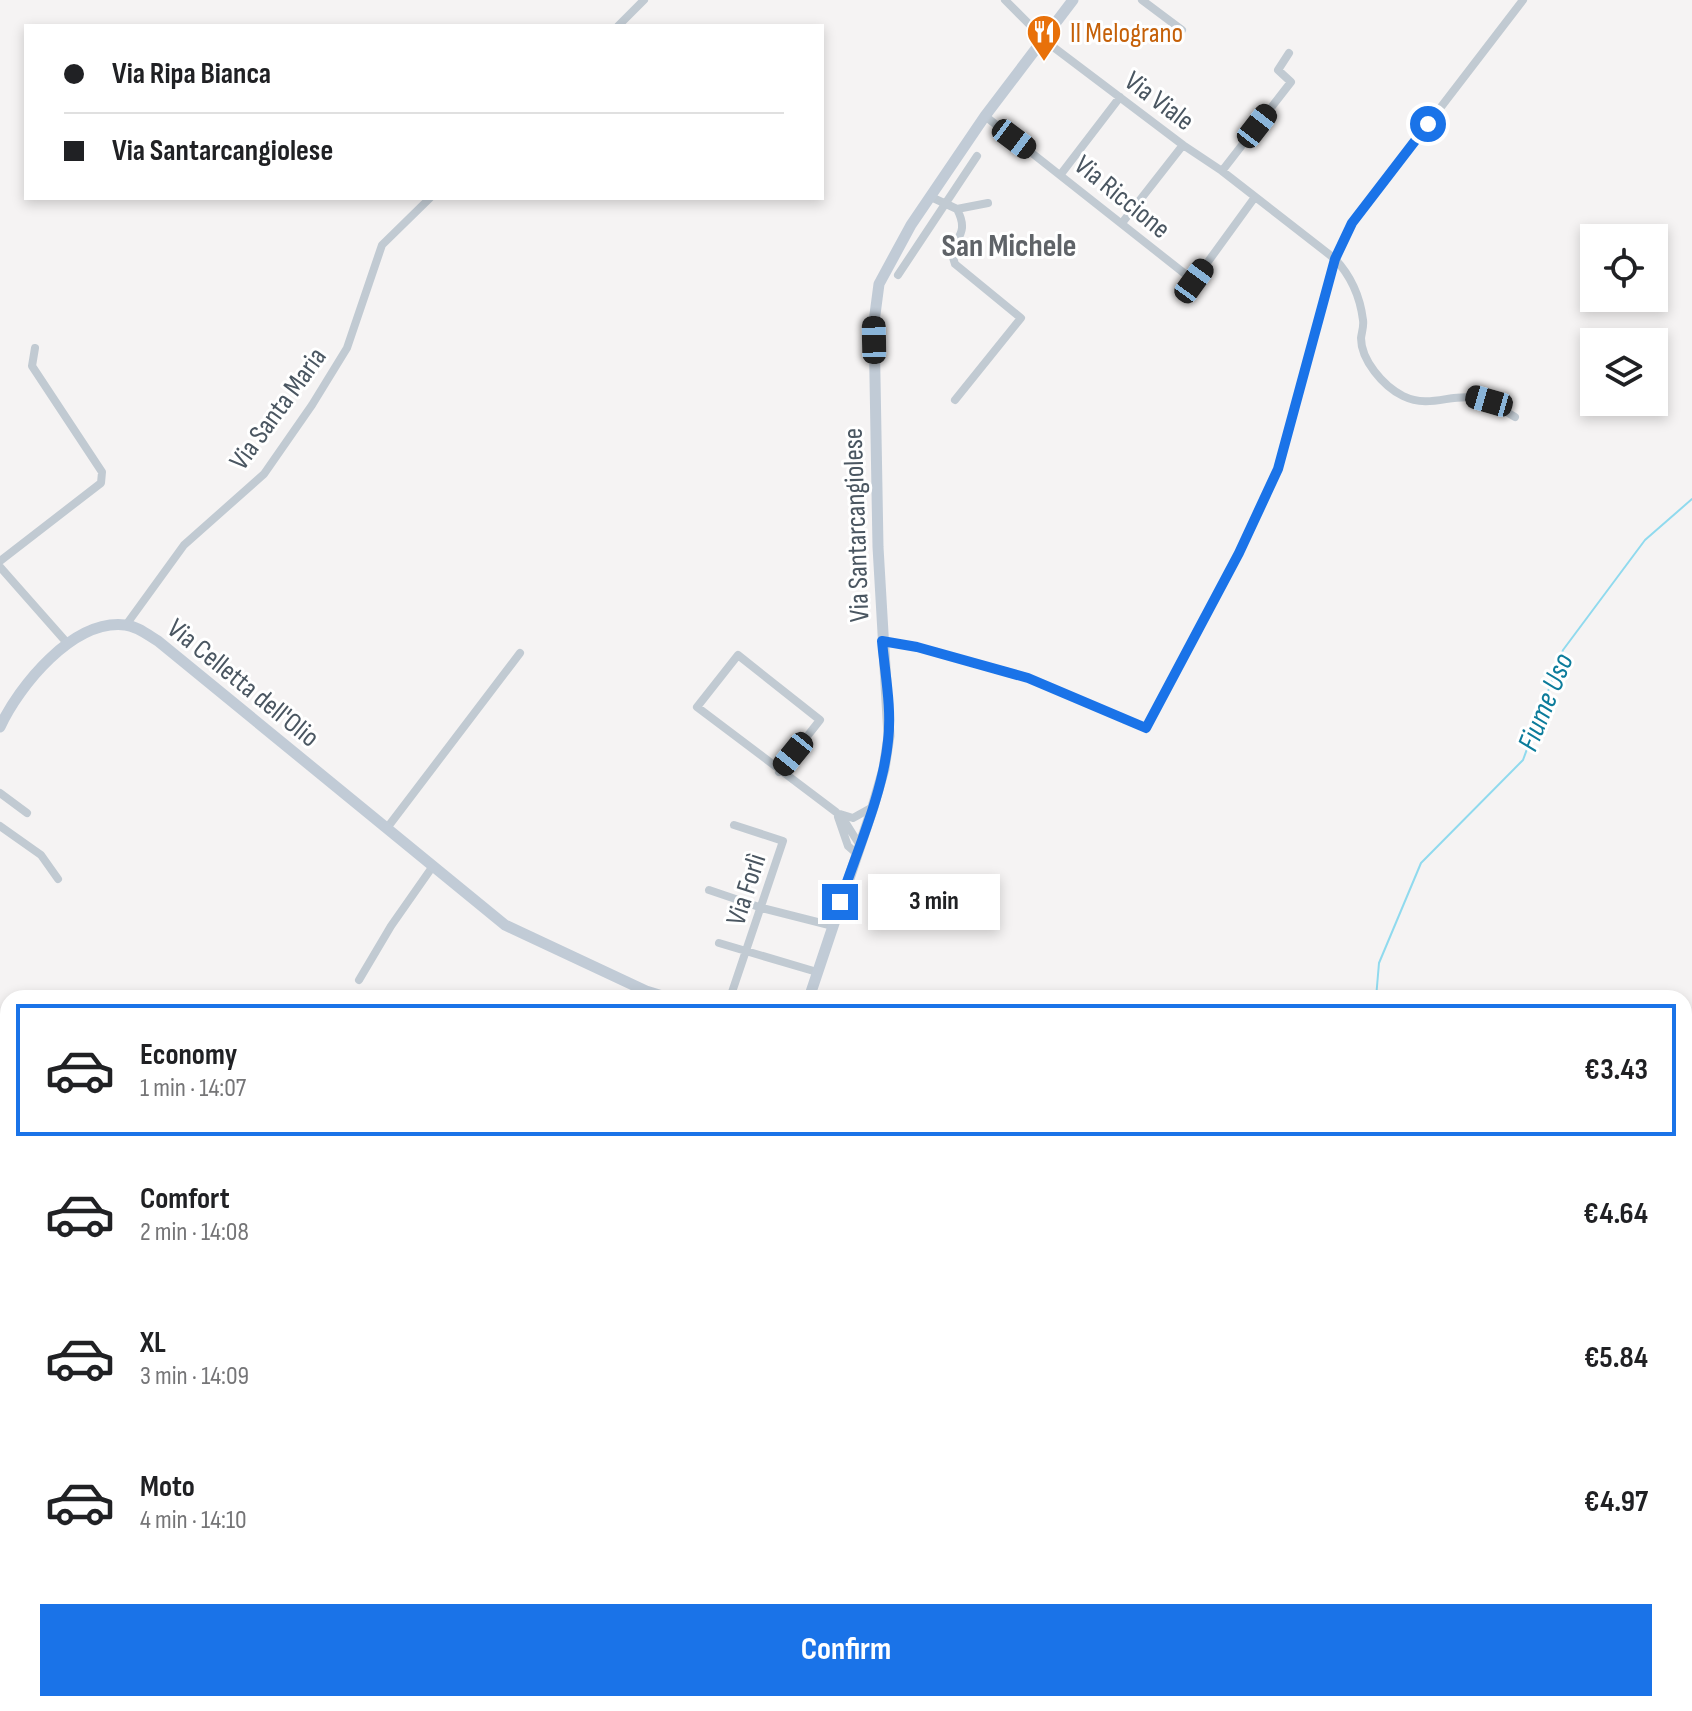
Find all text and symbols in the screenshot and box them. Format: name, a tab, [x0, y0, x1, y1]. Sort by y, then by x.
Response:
restaurant icon: Il Melograno	[1025, 13, 1063, 63]
place label: Il Melograno	[1070, 17, 1183, 50]
text: Via Ripa Bianca	[112, 56, 271, 92]
street label: Via Viale	[1118, 65, 1200, 138]
car	[1233, 100, 1281, 152]
route start	[1410, 106, 1446, 142]
car	[988, 115, 1040, 163]
text: Via Santarcangiolese	[112, 133, 333, 169]
street label: Via Riccione	[1068, 149, 1177, 246]
map controls	[1580, 224, 1668, 416]
button: locate	[1580, 224, 1668, 312]
district label: San Michele	[941, 227, 1077, 266]
car	[1170, 255, 1218, 307]
car	[862, 316, 886, 364]
button: layers	[1580, 328, 1668, 416]
street label: Via Santa Maria	[223, 341, 334, 476]
car	[1463, 383, 1515, 419]
street label: Via Santarcangiolese	[837, 427, 876, 623]
street label: Via Celletta dell'Olio	[161, 612, 326, 754]
water label: Fiume Uso	[1510, 648, 1582, 756]
car	[769, 728, 817, 780]
street label: Via Forlì	[719, 849, 773, 929]
callout: 3 min	[868, 874, 1000, 930]
route end	[822, 884, 858, 920]
text: 3 min	[909, 886, 959, 917]
icon: car	[44, 1034, 116, 1106]
text: Economy	[140, 1037, 237, 1073]
text: €3.43	[1584, 1052, 1648, 1088]
text: 1 min · 14:07	[140, 1073, 246, 1104]
icon: car	[44, 1178, 116, 1250]
text: Comfort	[140, 1181, 230, 1217]
text: €4.64	[1583, 1196, 1648, 1232]
text: 2 min · 14:08	[140, 1217, 249, 1248]
icon: car	[44, 1322, 116, 1394]
text: XL	[140, 1325, 166, 1361]
text: €5.84	[1584, 1340, 1648, 1376]
text: 3 min · 14:09	[140, 1361, 249, 1392]
icon: car	[44, 1466, 116, 1538]
text: Moto	[140, 1469, 195, 1505]
text: €4.97	[1584, 1484, 1648, 1520]
text: 4 min · 14:10	[140, 1505, 247, 1536]
button: Confirm	[40, 1604, 1652, 1696]

